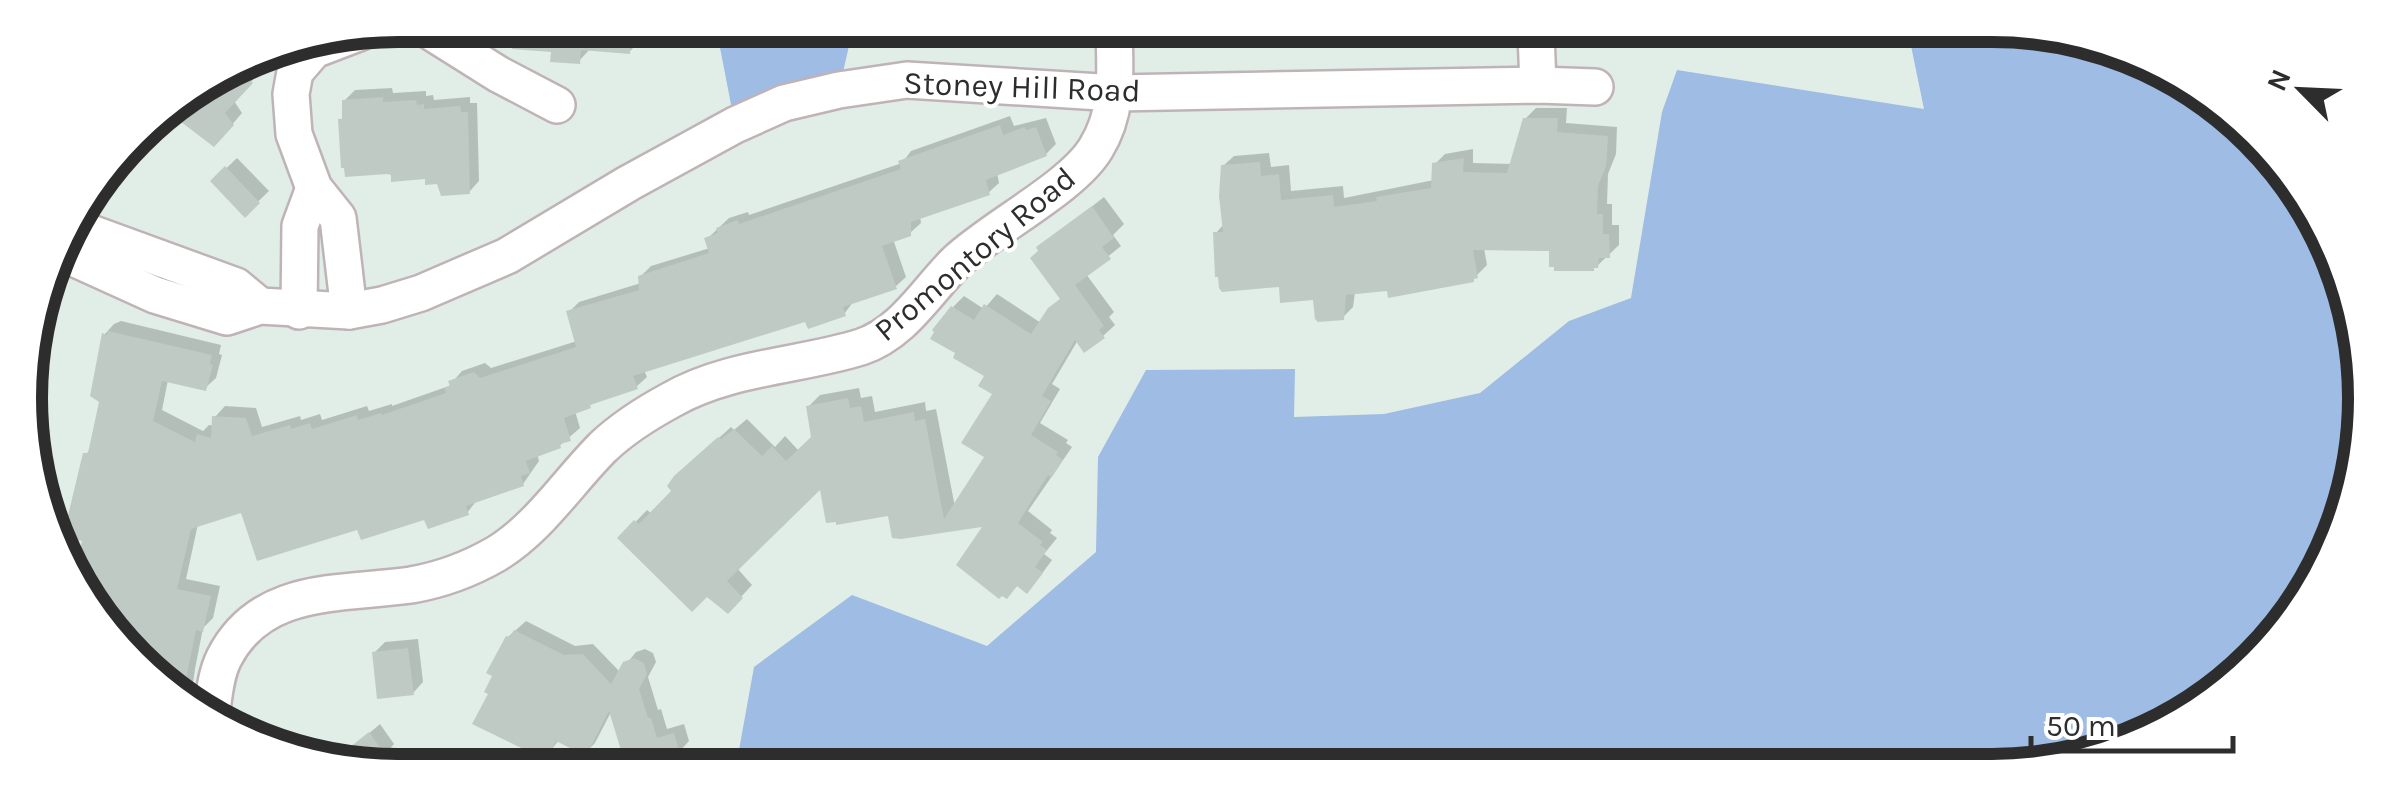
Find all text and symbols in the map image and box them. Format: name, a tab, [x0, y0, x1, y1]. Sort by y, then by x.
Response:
north arrow	[2251, 40, 2351, 140]
street label: Stoney Hill Road	[903, 64, 1141, 110]
text: N	[2259, 64, 2298, 96]
street label: Promontory Road	[867, 159, 1083, 349]
scale bar	[2031, 691, 2234, 753]
text: 50 m	[2046, 708, 2116, 744]

